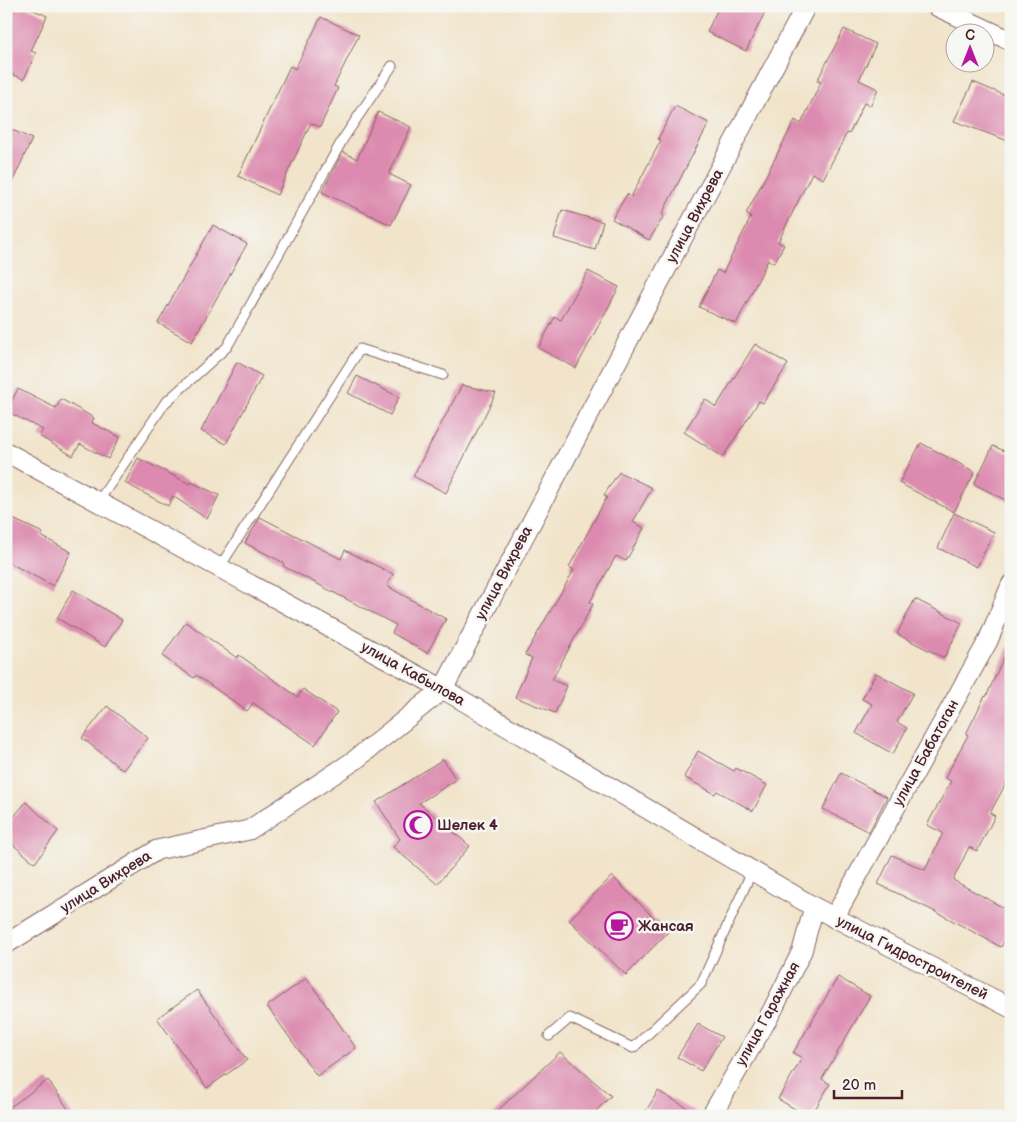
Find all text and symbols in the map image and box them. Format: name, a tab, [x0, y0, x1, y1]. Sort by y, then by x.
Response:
north arrow	[944, 22, 994, 72]
text: С	[965, 27, 975, 44]
street label: улица Вихрева	[662, 166, 728, 266]
street label: улица Вихрева	[471, 523, 537, 623]
street label: улица Кабылова	[358, 638, 469, 711]
street label: улица Бабатоган	[889, 696, 963, 810]
mosque icon: Шелек 4	[403, 810, 433, 840]
place label: Шелек 4	[437, 816, 498, 835]
street label: улица Вихрева	[57, 846, 155, 918]
cafe icon: Жансая	[604, 911, 634, 941]
street label: улица Гидростроителей	[833, 912, 991, 1004]
place label: Жансая	[638, 917, 694, 936]
street label: улица Гаражная	[732, 959, 804, 1069]
scale bar	[834, 1067, 902, 1099]
text: 20 m	[842, 1076, 876, 1095]

